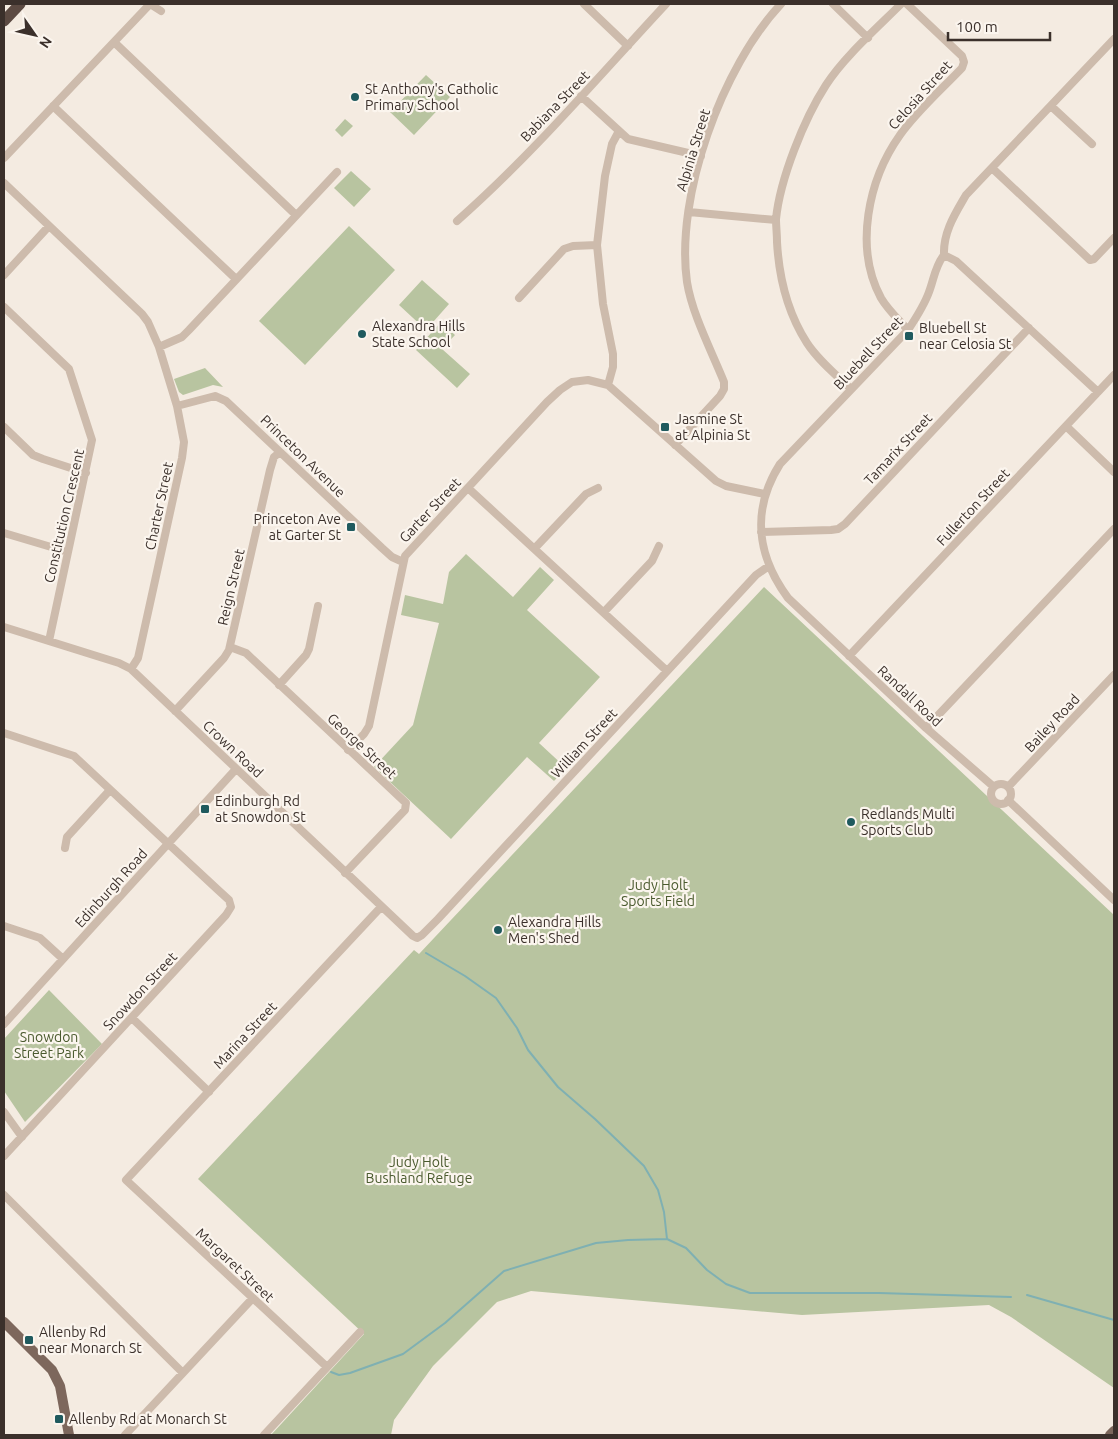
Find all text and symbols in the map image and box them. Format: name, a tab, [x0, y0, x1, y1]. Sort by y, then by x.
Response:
north arrow	[10, 10, 60, 60]
scale bar	[948, 10, 1050, 42]
text: 100 m	[956, 18, 998, 35]
text: N	[36, 33, 55, 51]
street label: Celosia Street	[885, 57, 955, 133]
street label: Babiana Street	[517, 67, 593, 145]
place label: St Anthony's Catholic Primary School	[365, 81, 499, 113]
marker: St Anthony's Catholic Primary School	[349, 91, 361, 103]
street label: Alpinia Street	[673, 106, 713, 193]
street label: Bluebell Street	[830, 313, 906, 393]
place label: Alexandra Hills State School	[372, 318, 465, 350]
place label: Bluebell St near Celosia St	[919, 320, 1012, 352]
marker: Alexandra Hills State School	[356, 328, 368, 340]
marker: Bluebell St near Celosia St	[903, 330, 915, 342]
street label: Tamarix Street	[861, 410, 935, 488]
place label: Jasmine St at Alpinia St	[675, 411, 750, 443]
street label: Princeton Avenue	[257, 412, 349, 500]
marker: Jasmine St at Alpinia St	[659, 421, 671, 433]
street label: Constitution Crescent	[41, 447, 87, 584]
street label: Charter Street	[142, 460, 176, 552]
street label: Fullerton Street	[933, 465, 1013, 549]
street label: Garter Street	[396, 474, 464, 546]
place label: Princeton Ave at Garter St	[253, 511, 341, 543]
marker: Princeton Ave at Garter St	[345, 521, 357, 533]
street label: Reign Street	[214, 547, 248, 627]
street label: Randall Road	[875, 662, 945, 730]
street label: Bailey Road	[1021, 691, 1083, 755]
street label: William Street	[548, 705, 621, 781]
street label: George Street	[324, 710, 400, 782]
street label: Crown Road	[200, 717, 266, 781]
place label: Edinburgh Rd at Snowdon St	[215, 793, 306, 825]
marker: Edinburgh Rd at Snowdon St	[199, 803, 211, 815]
place label: Redlands Multi Sports Club	[861, 806, 955, 838]
marker: Redlands Multi Sports Club	[845, 816, 857, 828]
street label: Edinburgh Road	[71, 845, 151, 931]
park label: Judy Holt Sports Field	[621, 877, 695, 909]
place label: Alexandra Hills Men's Shed	[508, 914, 601, 946]
marker: Alexandra Hills Men's Shed	[492, 924, 504, 936]
street label: Snowdon Street	[100, 948, 181, 1033]
street label: Marina Street	[210, 998, 280, 1072]
park label: Snowdon Street Park	[14, 1029, 84, 1061]
park label: Judy Holt Bushland Refuge	[366, 1154, 472, 1186]
street label: Margaret Street	[193, 1225, 278, 1306]
place label: Allenby Rd near Monarch St	[39, 1324, 142, 1356]
marker: Allenby Rd near Monarch St	[23, 1334, 35, 1346]
place label: Allenby Rd at Monarch St	[69, 1411, 227, 1427]
marker: Allenby Rd at Monarch St	[53, 1413, 65, 1425]

